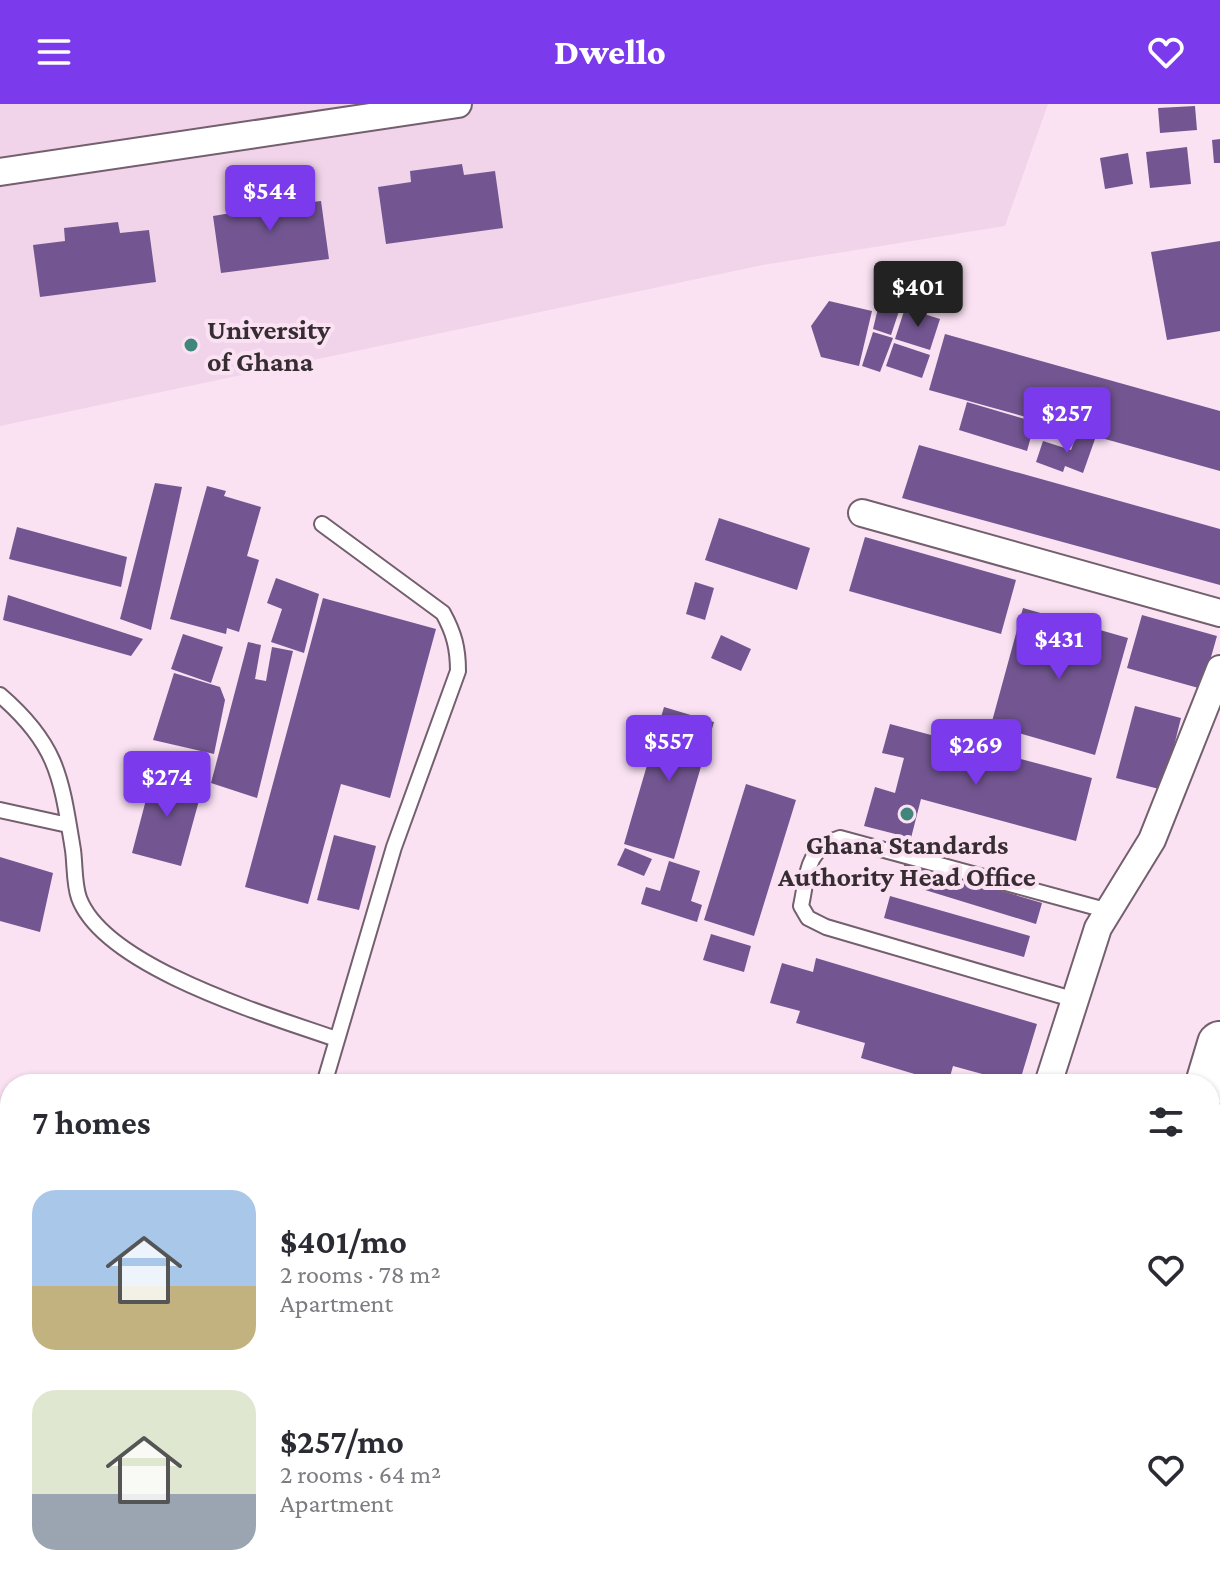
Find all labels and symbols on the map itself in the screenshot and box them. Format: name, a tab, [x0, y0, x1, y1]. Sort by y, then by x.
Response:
pin: $544	[223, 165, 317, 233]
pin: $401	[871, 261, 965, 329]
place label: University of Ghana	[207, 314, 331, 377]
marker: University of Ghana	[182, 336, 200, 354]
pin: $257	[1020, 387, 1114, 455]
pin: $431	[1012, 613, 1106, 681]
pin: $557	[622, 715, 716, 783]
pin: $269	[929, 719, 1023, 787]
pin: $274	[120, 751, 214, 819]
marker: Ghana Standards Authority Head Office	[898, 805, 916, 823]
place label: Ghana Standards Authority Head Office	[777, 829, 1036, 892]

